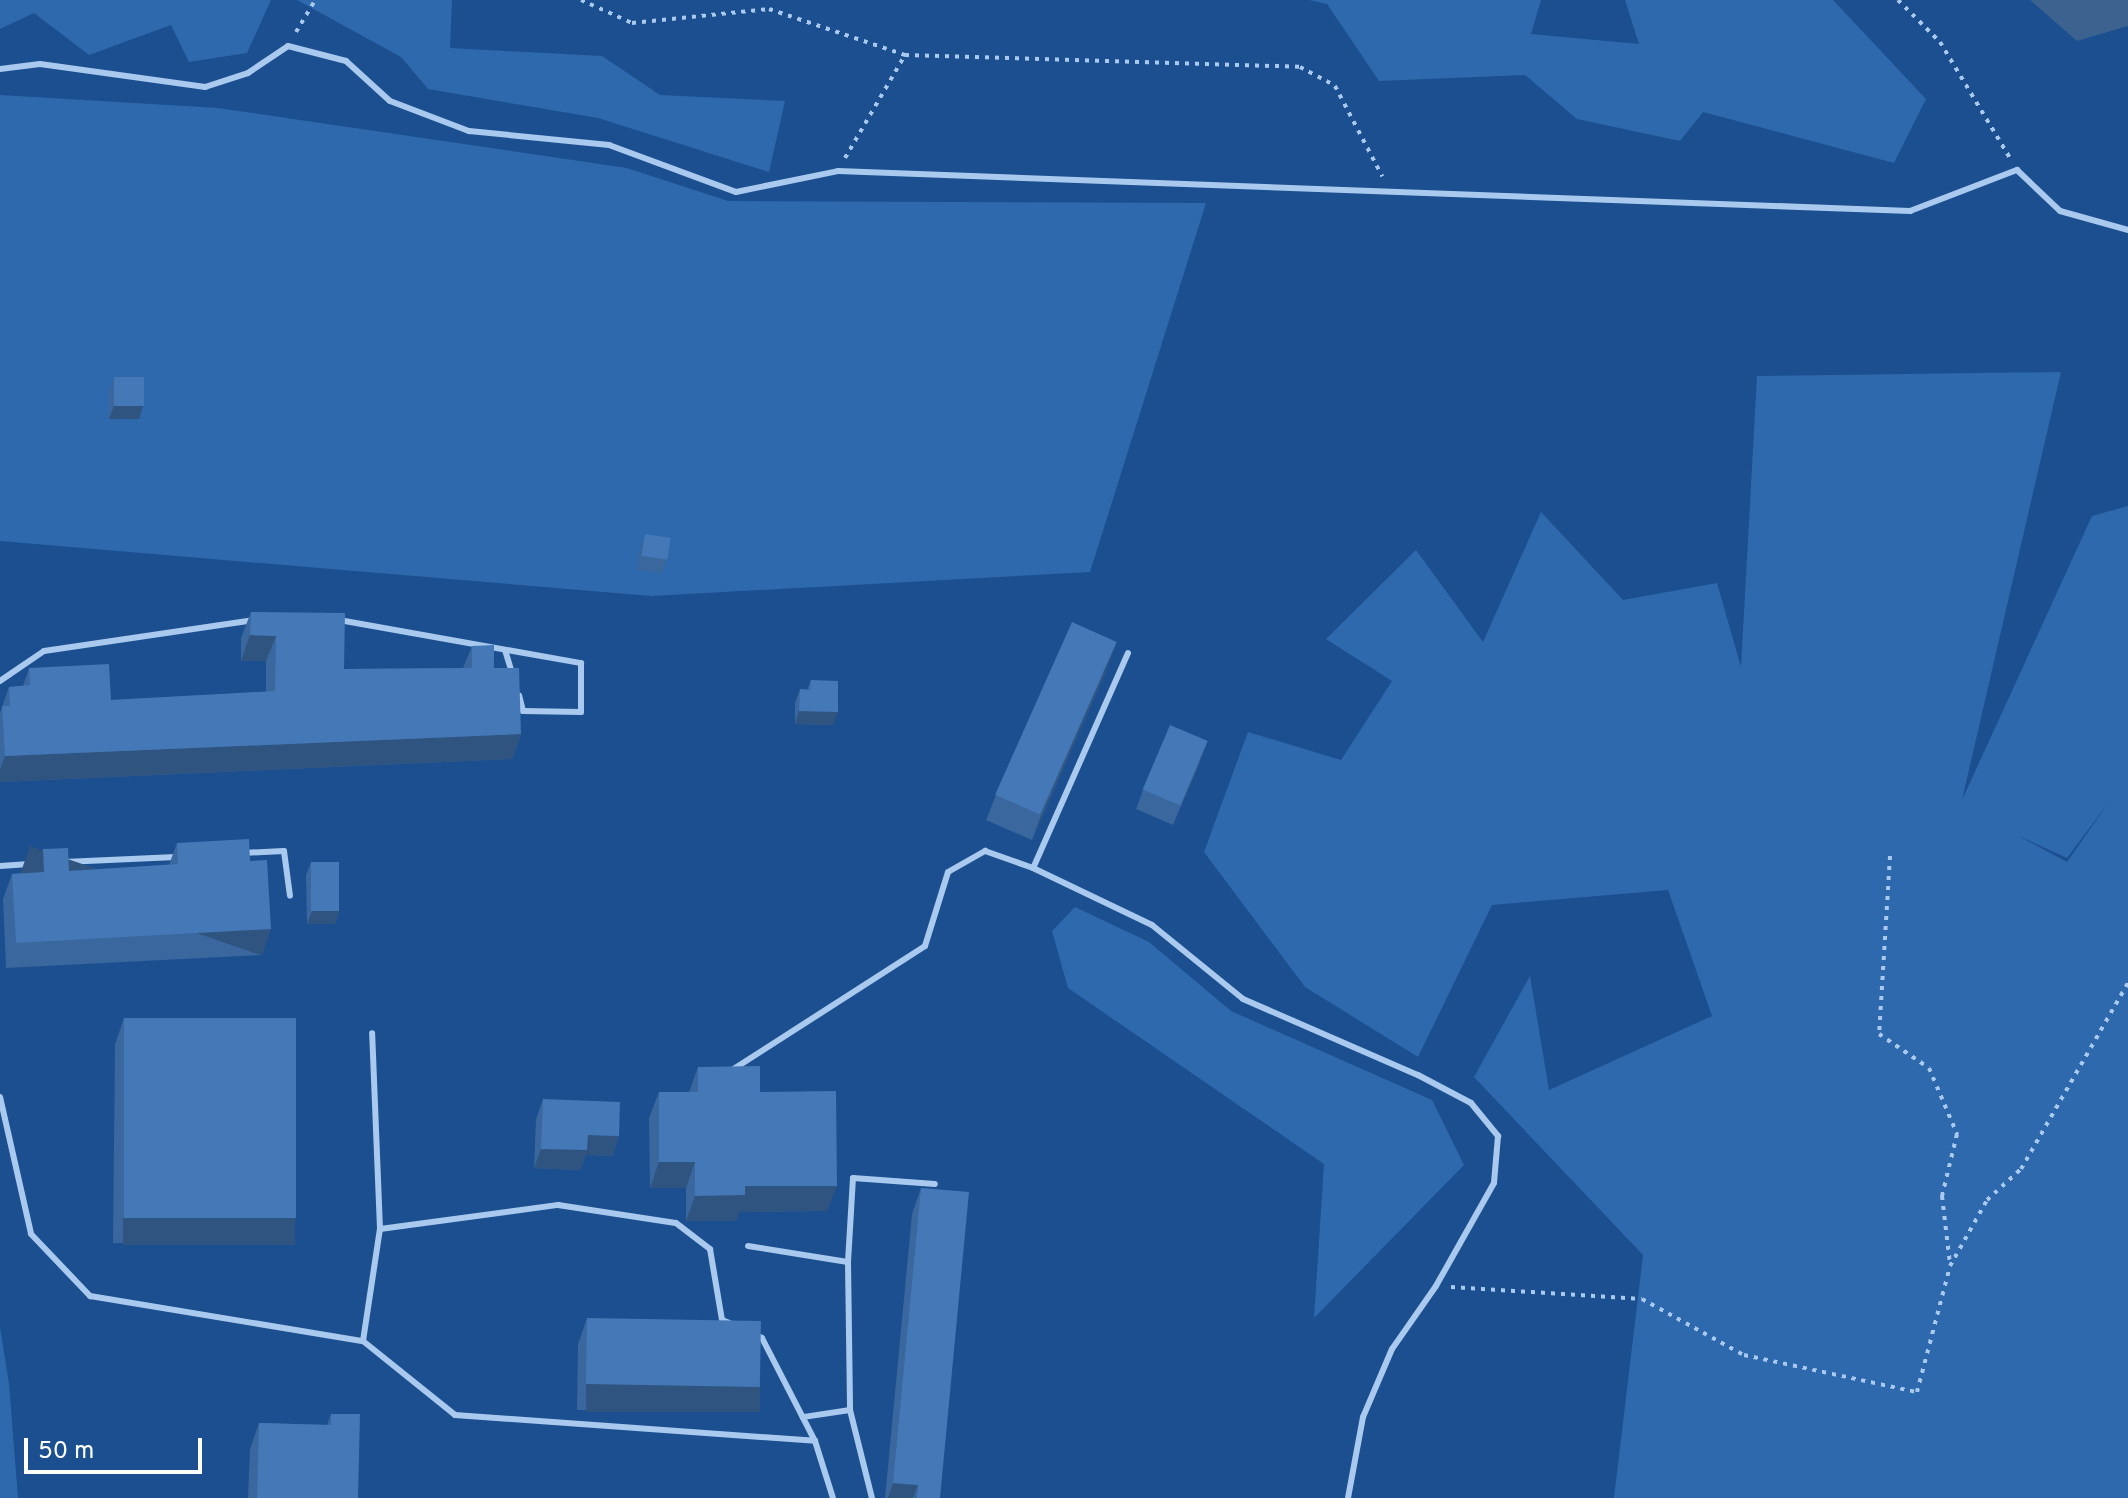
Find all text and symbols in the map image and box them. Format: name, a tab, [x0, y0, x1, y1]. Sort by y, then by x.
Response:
scale bar	[28, 1422, 206, 1472]
text: 50 m	[38, 1437, 94, 1467]

